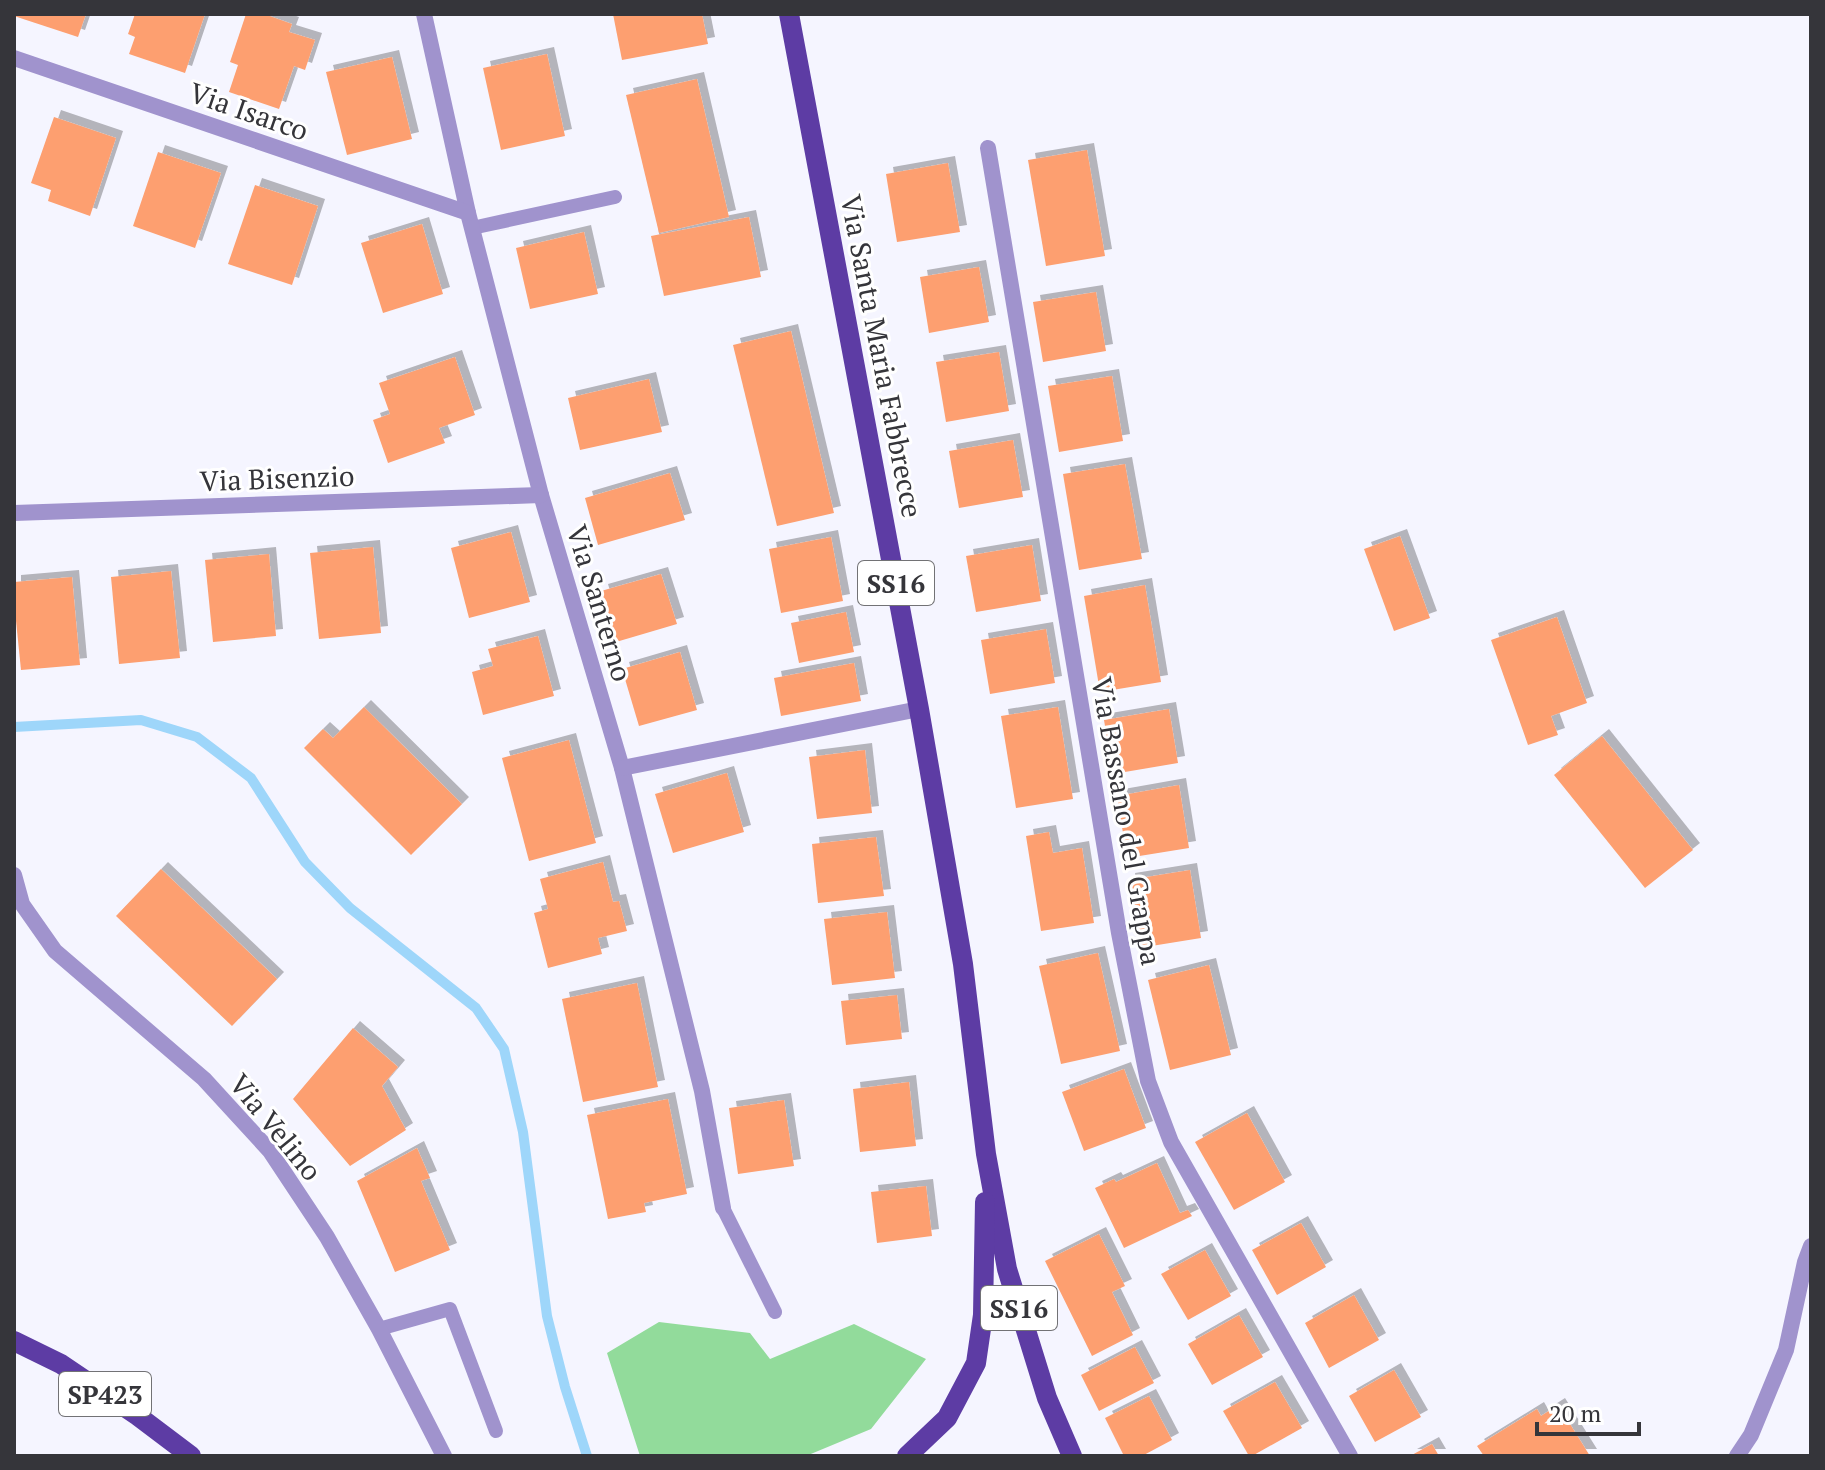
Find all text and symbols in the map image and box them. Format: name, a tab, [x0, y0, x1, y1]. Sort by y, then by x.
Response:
street label: Via Isarco	[185, 73, 313, 149]
street label: Via Santa Maria Fabbrecce	[833, 191, 931, 521]
street label: Via Bisenzio	[199, 457, 355, 499]
street label: Via Santerno	[559, 520, 641, 686]
road number: SS16	[858, 561, 934, 605]
street label: Via Bassano del Grappa	[1083, 674, 1171, 968]
street label: Via Velino	[222, 1066, 330, 1188]
road number: SS16	[981, 1286, 1057, 1330]
road number: SP423	[59, 1372, 151, 1416]
scale bar	[1537, 1386, 1639, 1436]
text: 20 m	[1549, 1397, 1601, 1429]

